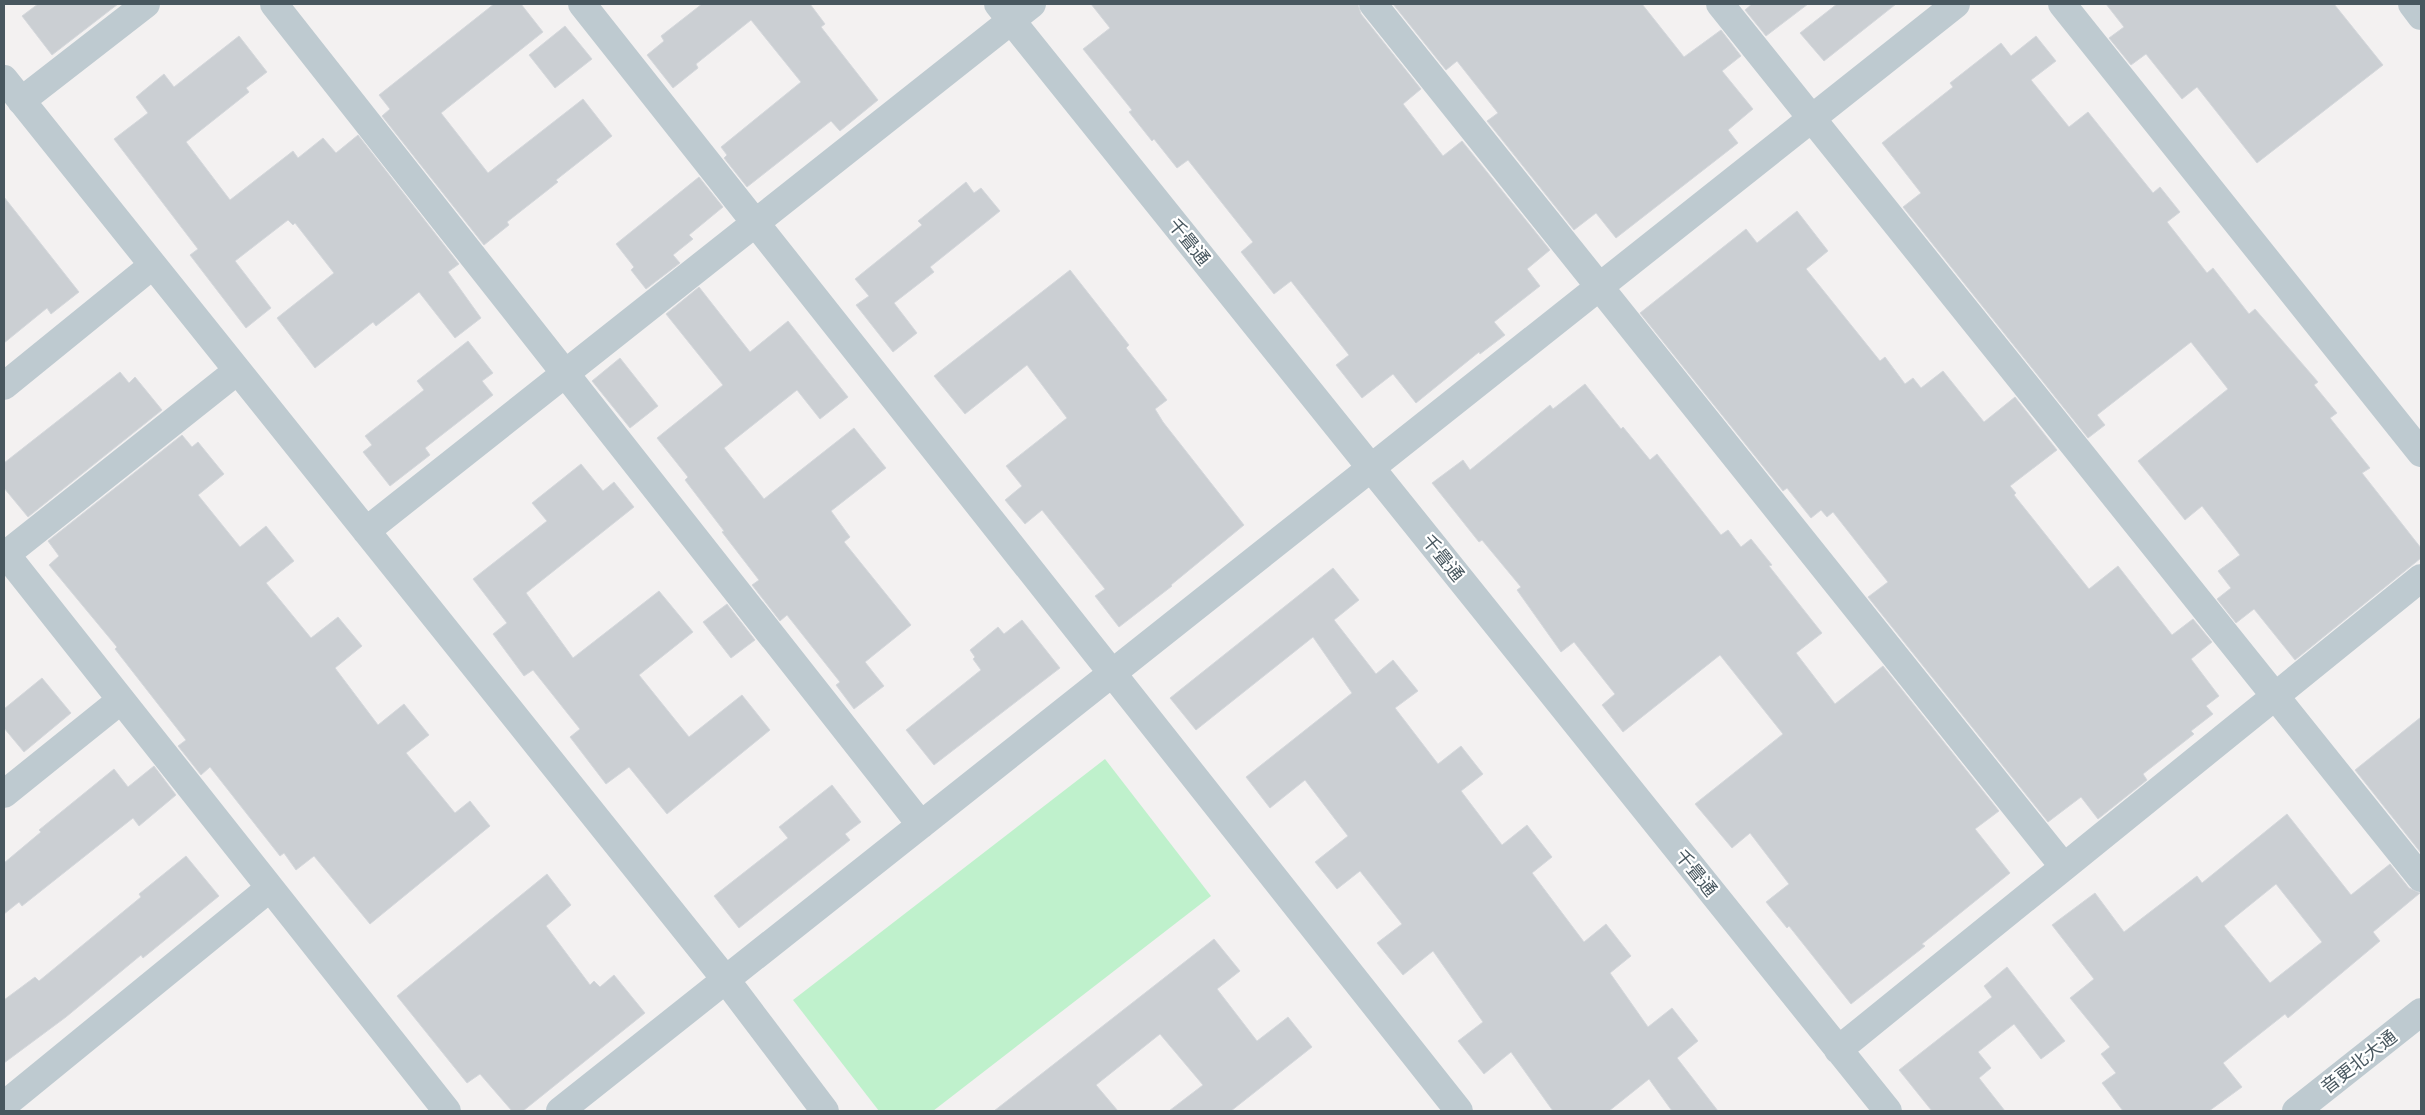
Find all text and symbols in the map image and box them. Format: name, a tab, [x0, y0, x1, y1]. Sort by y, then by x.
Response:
street label: 千畳通	[1163, 213, 1215, 271]
street label: 千畳通	[1417, 529, 1469, 587]
street label: 千畳通	[1670, 844, 1722, 902]
street label: 音更北大通	[2316, 1025, 2402, 1099]

